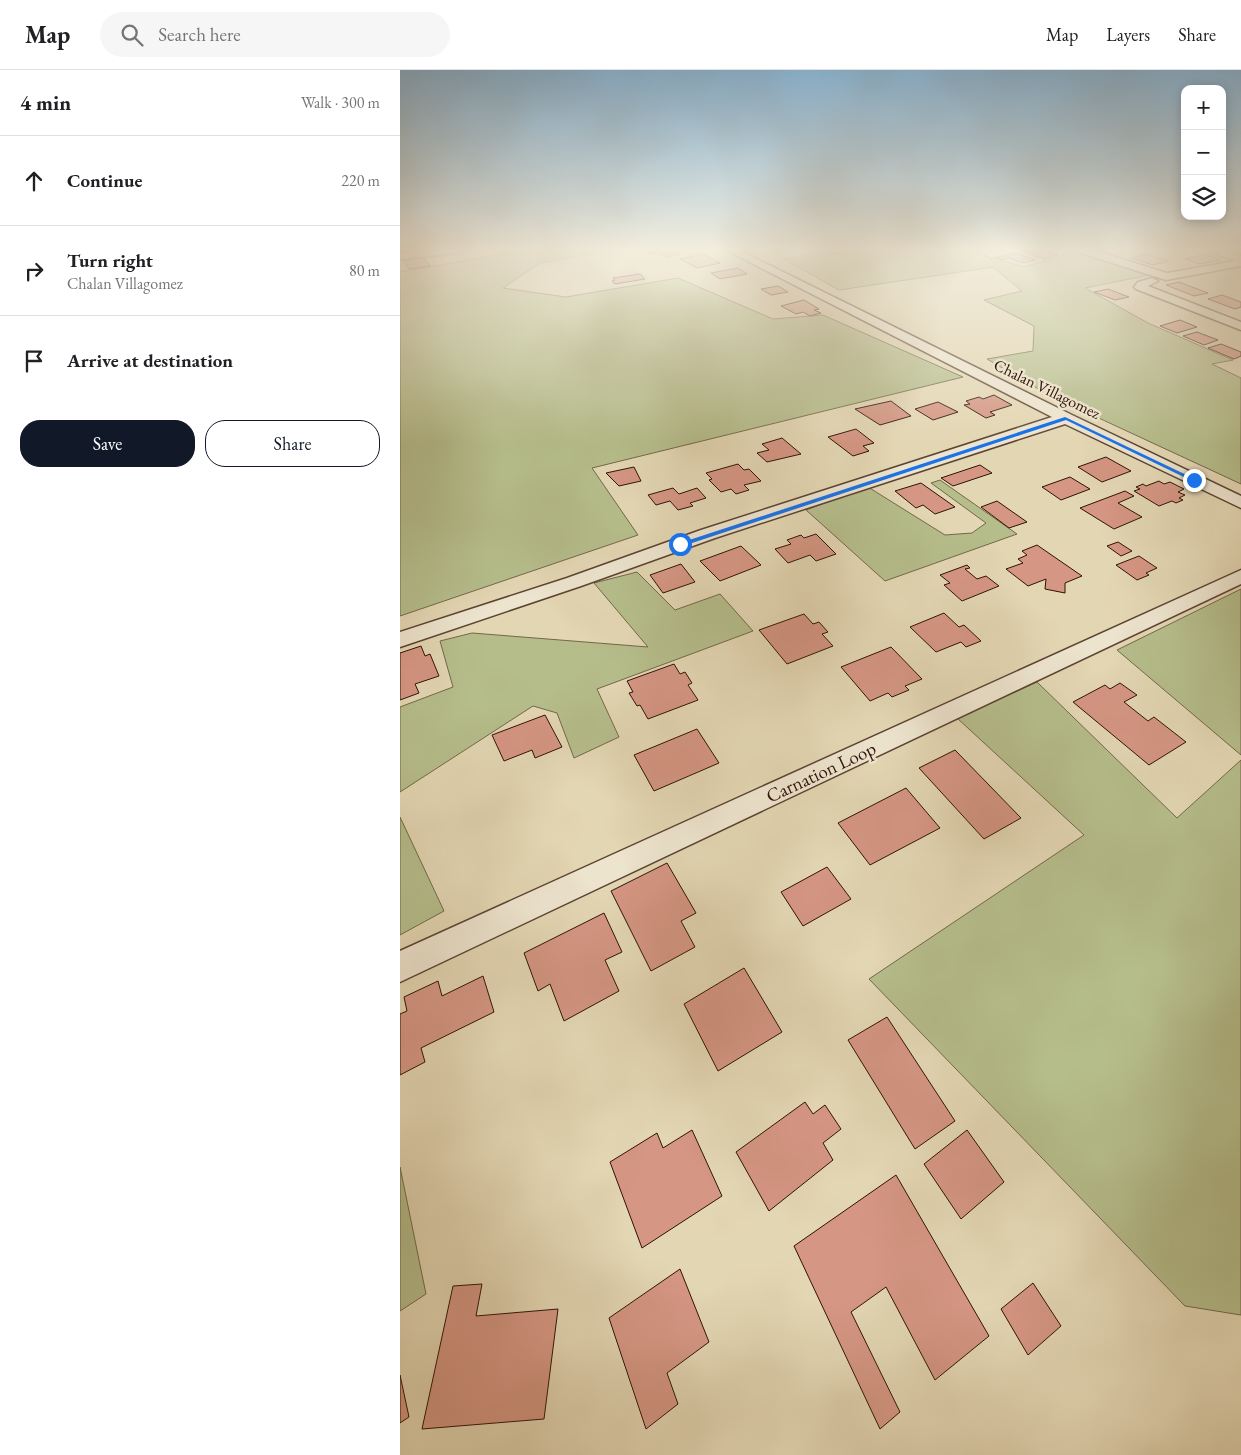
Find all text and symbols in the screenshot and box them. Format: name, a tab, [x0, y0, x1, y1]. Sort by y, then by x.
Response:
search box	[100, 12, 450, 57]
text: Map	[25, 19, 70, 50]
icon: search	[118, 21, 146, 49]
text: Search here	[158, 22, 241, 47]
text: Map	[1046, 23, 1078, 46]
text: Layers	[1106, 23, 1150, 46]
text: Share	[1178, 23, 1216, 46]
map controls	[1181, 85, 1226, 220]
button: +	[1181, 85, 1226, 130]
text: 4 min	[20, 89, 71, 116]
text: Walk · 300 m	[301, 92, 380, 113]
button: −	[1181, 130, 1226, 175]
icon: ahead	[20, 167, 48, 195]
text: Continue	[67, 168, 142, 193]
text: 220 m	[341, 170, 380, 191]
button: layers	[1181, 175, 1226, 220]
text: Turn right	[67, 248, 153, 273]
icon: right	[20, 257, 48, 285]
text: 80 m	[349, 260, 380, 281]
text: Chalan Villagomez	[67, 273, 183, 294]
icon: arrive	[20, 347, 48, 375]
text: Arrive at destination	[67, 348, 233, 373]
street label: Chalan Villagomez	[990, 354, 1104, 424]
button: Save	[20, 420, 195, 467]
button: Share	[205, 420, 380, 467]
route end	[1183, 469, 1206, 492]
route start	[669, 533, 692, 556]
street label: Carnation Loop	[762, 736, 880, 808]

